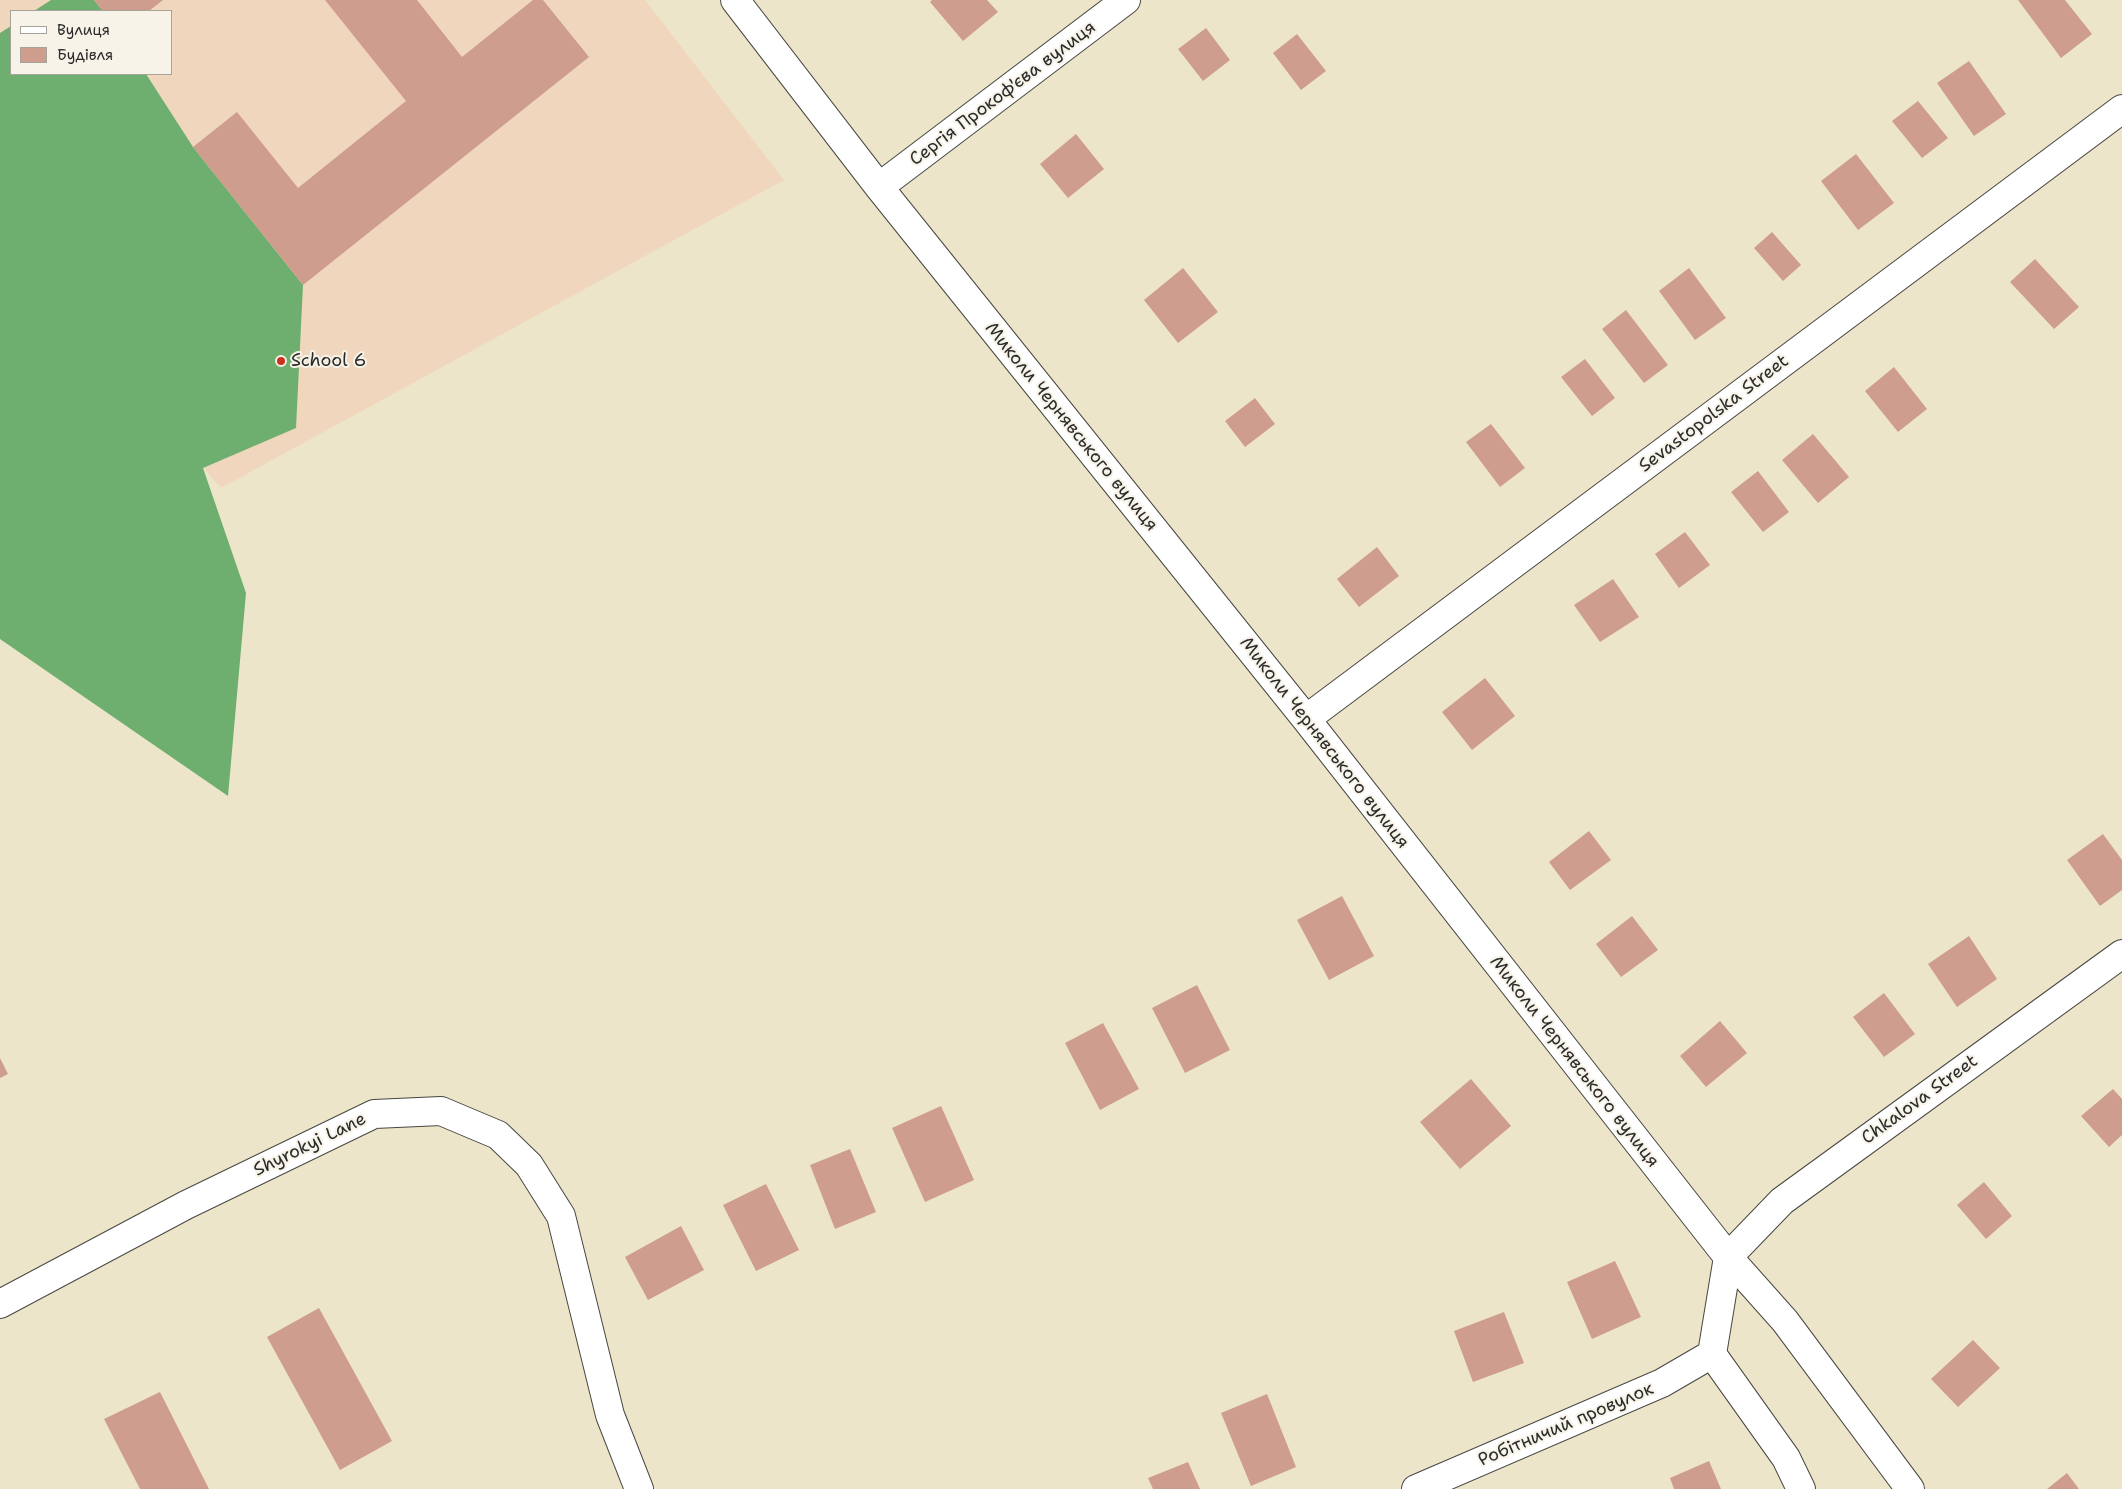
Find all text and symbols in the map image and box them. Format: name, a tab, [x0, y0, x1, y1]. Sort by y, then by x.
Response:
legend	[10, 10, 172, 75]
street label: Сергія Прокоф'єва вулиця	[906, 17, 1100, 171]
text: Вулиця	[57, 20, 110, 40]
text: Будівля	[57, 45, 113, 65]
street label: Миколи Чернявського вулиця	[980, 318, 1162, 536]
place label: School 6	[291, 350, 366, 372]
street label: Sevastopolska Street	[1635, 351, 1793, 477]
marker: School 6	[275, 355, 287, 367]
street label: Миколи Чернявського вулиця	[1235, 633, 1413, 853]
street label: Миколи Чернявського вулиця	[1485, 952, 1663, 1172]
street label: Chkalova Street	[1858, 1051, 1982, 1149]
street label: Shyrokyi Lane	[250, 1108, 370, 1182]
street label: Робітничий провулок	[1475, 1378, 1657, 1472]

